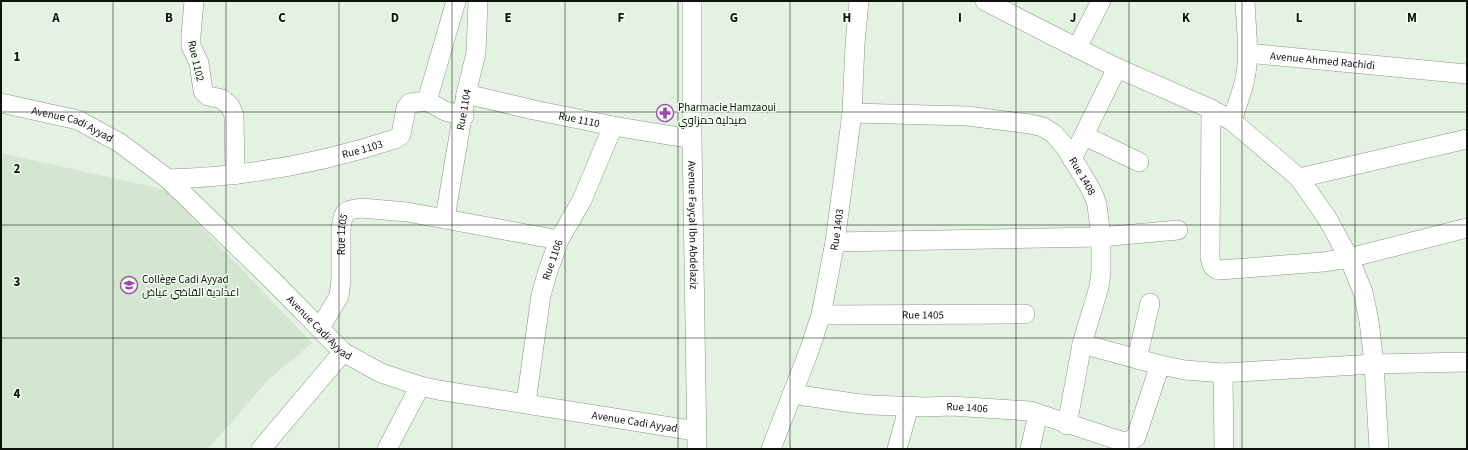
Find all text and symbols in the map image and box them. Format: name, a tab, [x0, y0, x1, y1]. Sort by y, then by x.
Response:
text: A	[51, 9, 60, 27]
text: B	[165, 9, 173, 27]
text: C	[278, 9, 286, 27]
text: D	[391, 9, 399, 27]
text: E	[504, 9, 512, 27]
text: F	[618, 9, 625, 27]
text: G	[730, 9, 738, 27]
text: H	[843, 9, 851, 27]
text: I	[958, 9, 962, 27]
text: J	[1070, 9, 1076, 27]
text: K	[1182, 9, 1191, 27]
text: L	[1296, 9, 1303, 27]
text: M	[1407, 9, 1417, 27]
street label: Rue 1102	[184, 39, 208, 83]
text: 1	[14, 48, 21, 66]
street label: Avenue Ahmed Rachidi	[1269, 48, 1376, 73]
street label: Rue 1104	[452, 87, 475, 131]
place label: Pharmacie Hamzaoui صيدلية حمزاوي	[678, 100, 776, 129]
street label: Avenue Cadi Ayyad	[30, 103, 116, 146]
pharmacy icon: Pharmacie Hamzaoui صيدلية حمزاوي	[655, 103, 675, 123]
street label: Rue 1110	[557, 108, 601, 131]
street label: Rue 1103	[340, 136, 384, 162]
street label: Rue 1408	[1066, 154, 1100, 198]
text: 2	[14, 160, 21, 178]
street label: Avenue Fayçal Ibn Abdelaziz	[685, 161, 702, 290]
street label: Rue 1403	[826, 208, 847, 252]
street label: Rue 1105	[333, 211, 351, 255]
street label: Rue 1106	[538, 237, 566, 282]
place label: Collège Cadi Ayyad اعدادية القاضي عياض	[142, 272, 239, 300]
text: 3	[14, 273, 21, 291]
school or university icon: Collège Cadi Ayyad اعدادية القاضي عياض	[119, 275, 139, 295]
street label: Avenue Cadi Ayyad	[283, 292, 355, 363]
street label: Rue 1405	[902, 307, 944, 322]
text: 4	[14, 385, 21, 403]
street label: Rue 1406	[946, 398, 989, 416]
street label: Avenue Cadi Ayyad	[591, 407, 679, 435]

